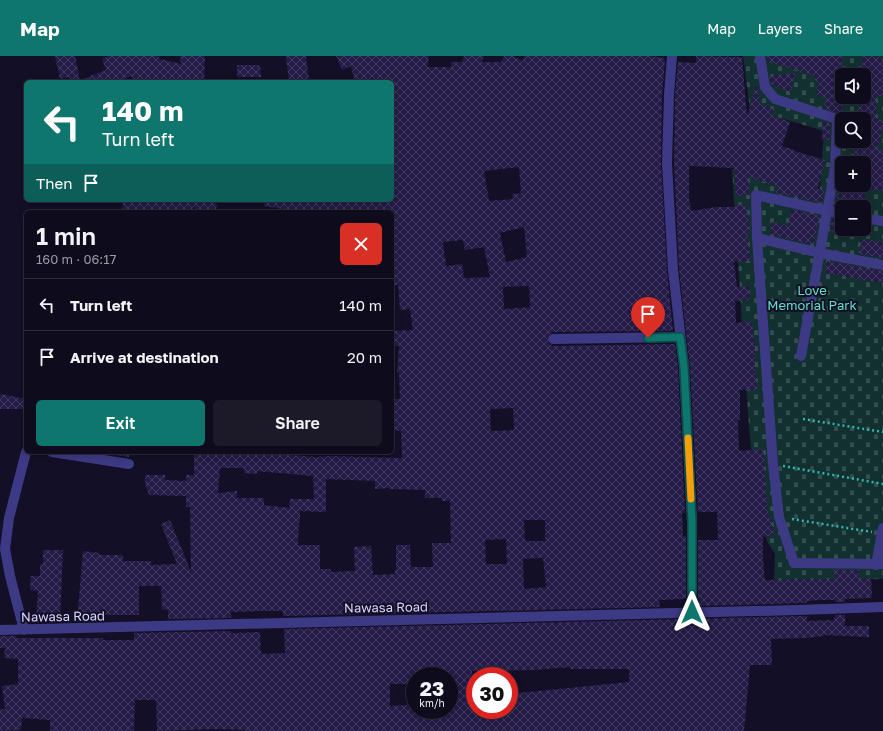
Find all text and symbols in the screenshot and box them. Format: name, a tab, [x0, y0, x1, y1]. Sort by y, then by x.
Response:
text: Map	[20, 17, 60, 40]
text: Map	[707, 20, 736, 37]
text: Layers	[758, 20, 802, 37]
text: Share	[824, 20, 863, 37]
map controls	[835, 68, 871, 236]
button: sound	[835, 68, 871, 104]
text: 140 m	[102, 94, 184, 127]
icon: left	[36, 96, 88, 148]
button: search	[835, 112, 871, 148]
text: Turn left	[102, 128, 175, 150]
button: +	[835, 156, 871, 192]
icon: arrive	[80, 172, 102, 194]
text: Then	[36, 174, 72, 192]
button: −	[835, 200, 871, 236]
text: 1 min	[36, 221, 96, 250]
button: close	[340, 223, 382, 265]
text: 160 m · 06:17	[36, 251, 116, 267]
park label: Love Memorial Park	[767, 282, 857, 313]
icon: left	[36, 294, 58, 316]
text: Turn left	[70, 296, 132, 314]
text: 140 m	[339, 296, 382, 314]
pin	[631, 297, 665, 338]
icon: arrive	[637, 303, 659, 325]
icon: arrive	[36, 346, 58, 368]
text: Arrive at destination	[70, 348, 219, 366]
text: 20 m	[347, 348, 382, 366]
button: Exit	[36, 400, 205, 446]
button: Share	[213, 400, 382, 446]
position arrow	[671, 591, 713, 633]
street label: Nawasa Road	[344, 598, 428, 616]
street label: Nawasa Road	[21, 607, 105, 625]
speed limit sign: 30	[466, 667, 518, 719]
text: 23	[420, 676, 444, 700]
text: km/h	[419, 697, 445, 709]

